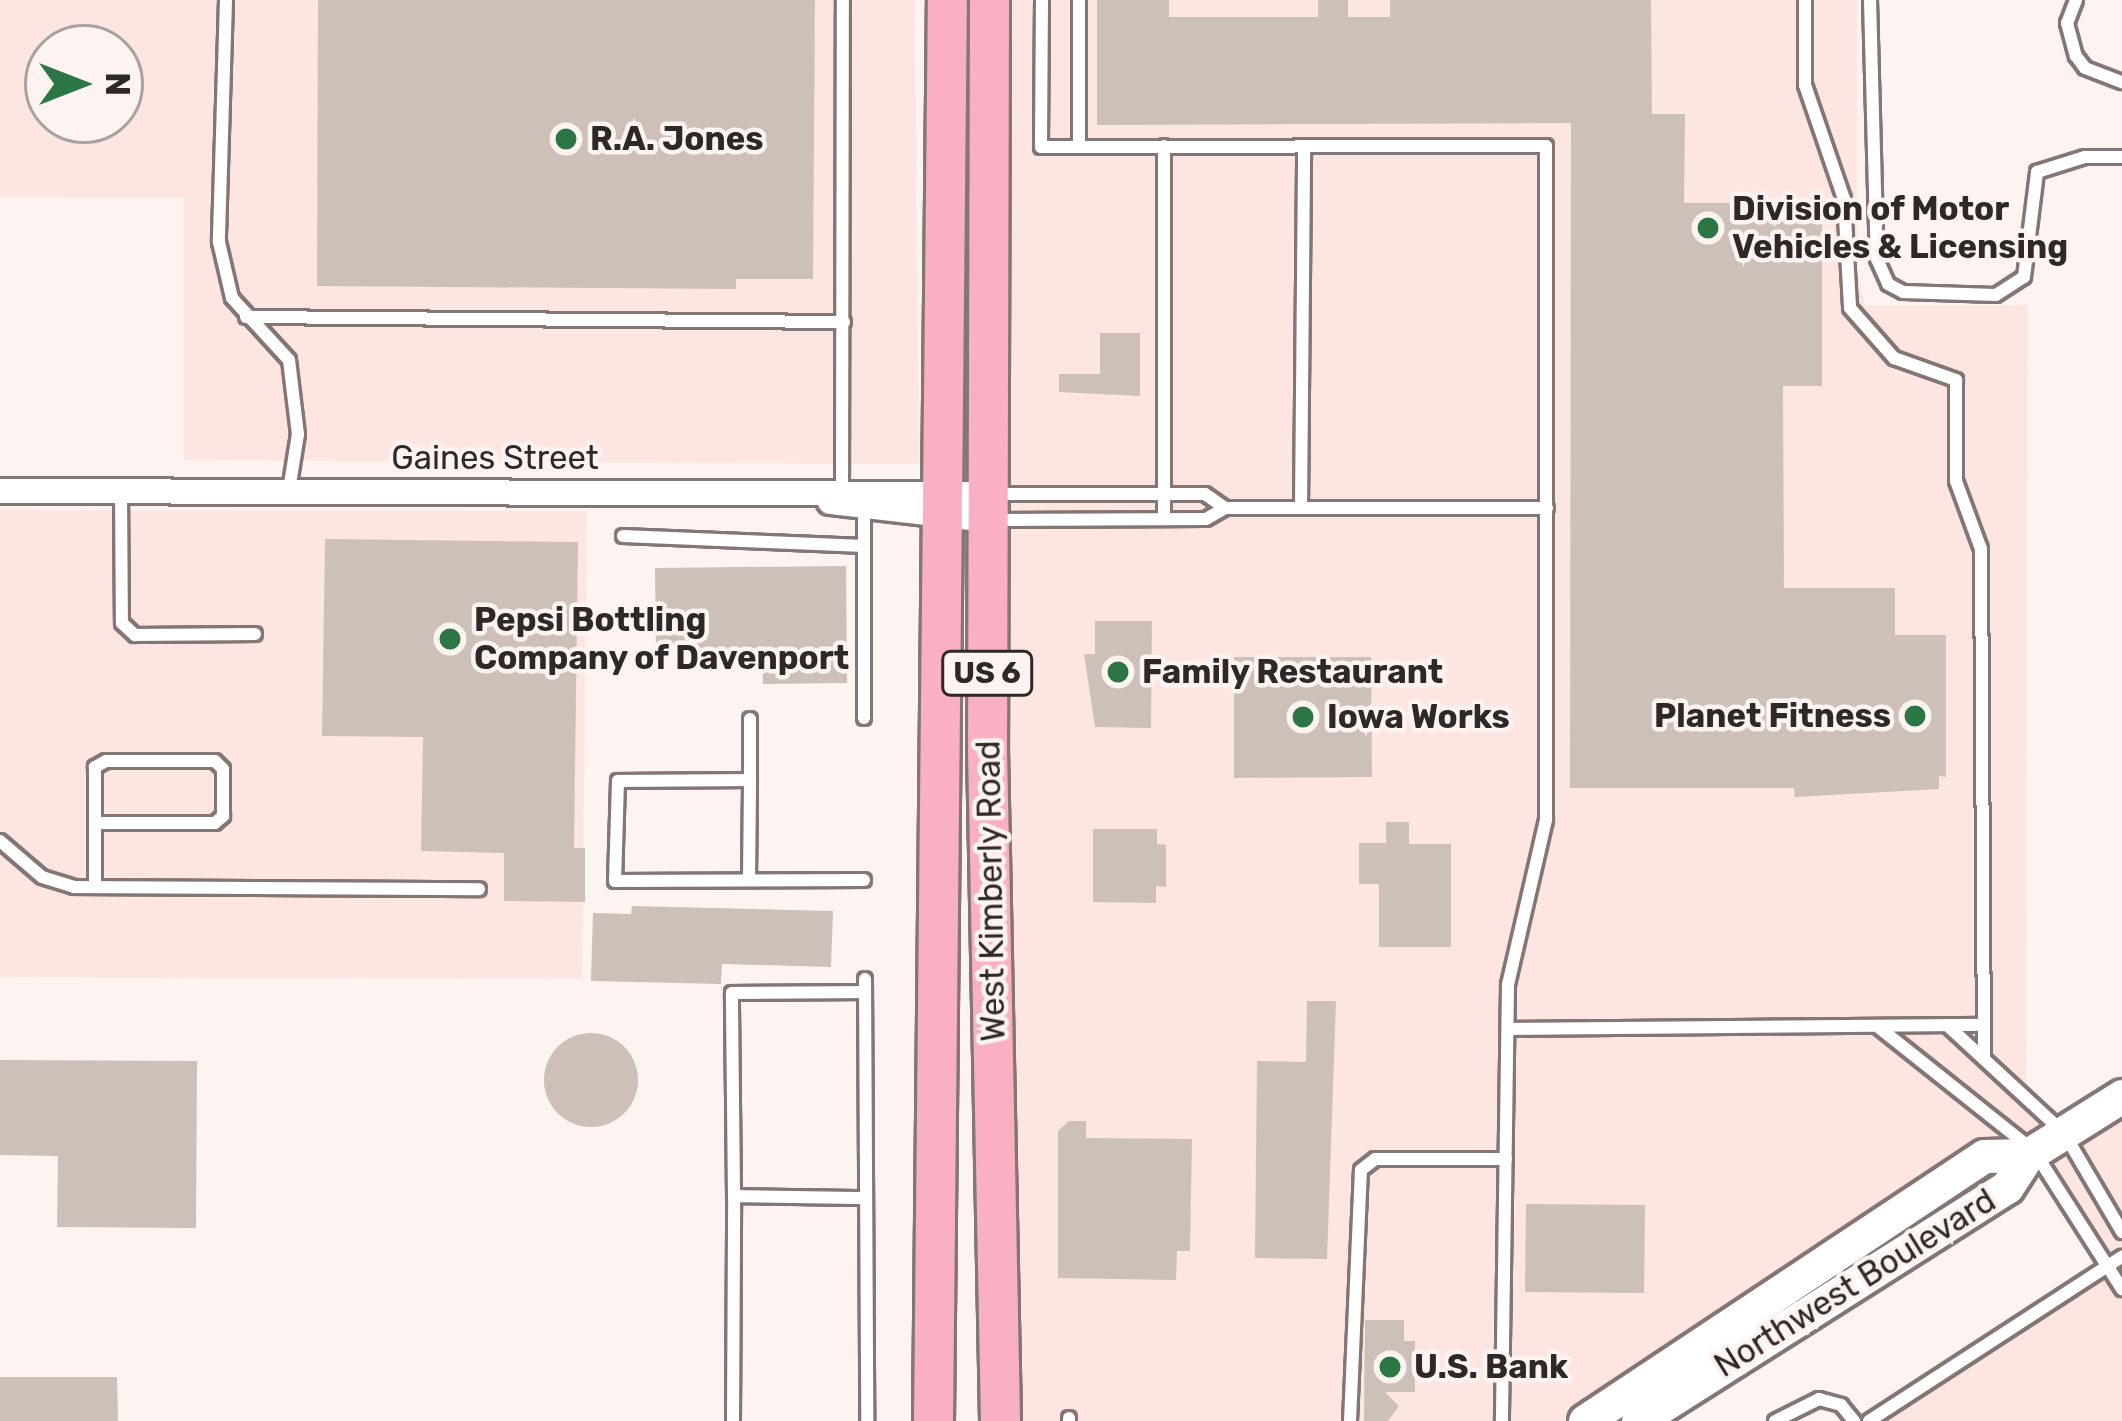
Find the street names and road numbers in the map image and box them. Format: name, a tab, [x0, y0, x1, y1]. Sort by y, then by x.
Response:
street label: Gaines Street	[391, 438, 599, 478]
road number: US 6	[939, 649, 1035, 697]
street label: West Kimberly Road	[969, 740, 1013, 1042]
street label: Northwest Boulevard	[1707, 1180, 2003, 1386]

